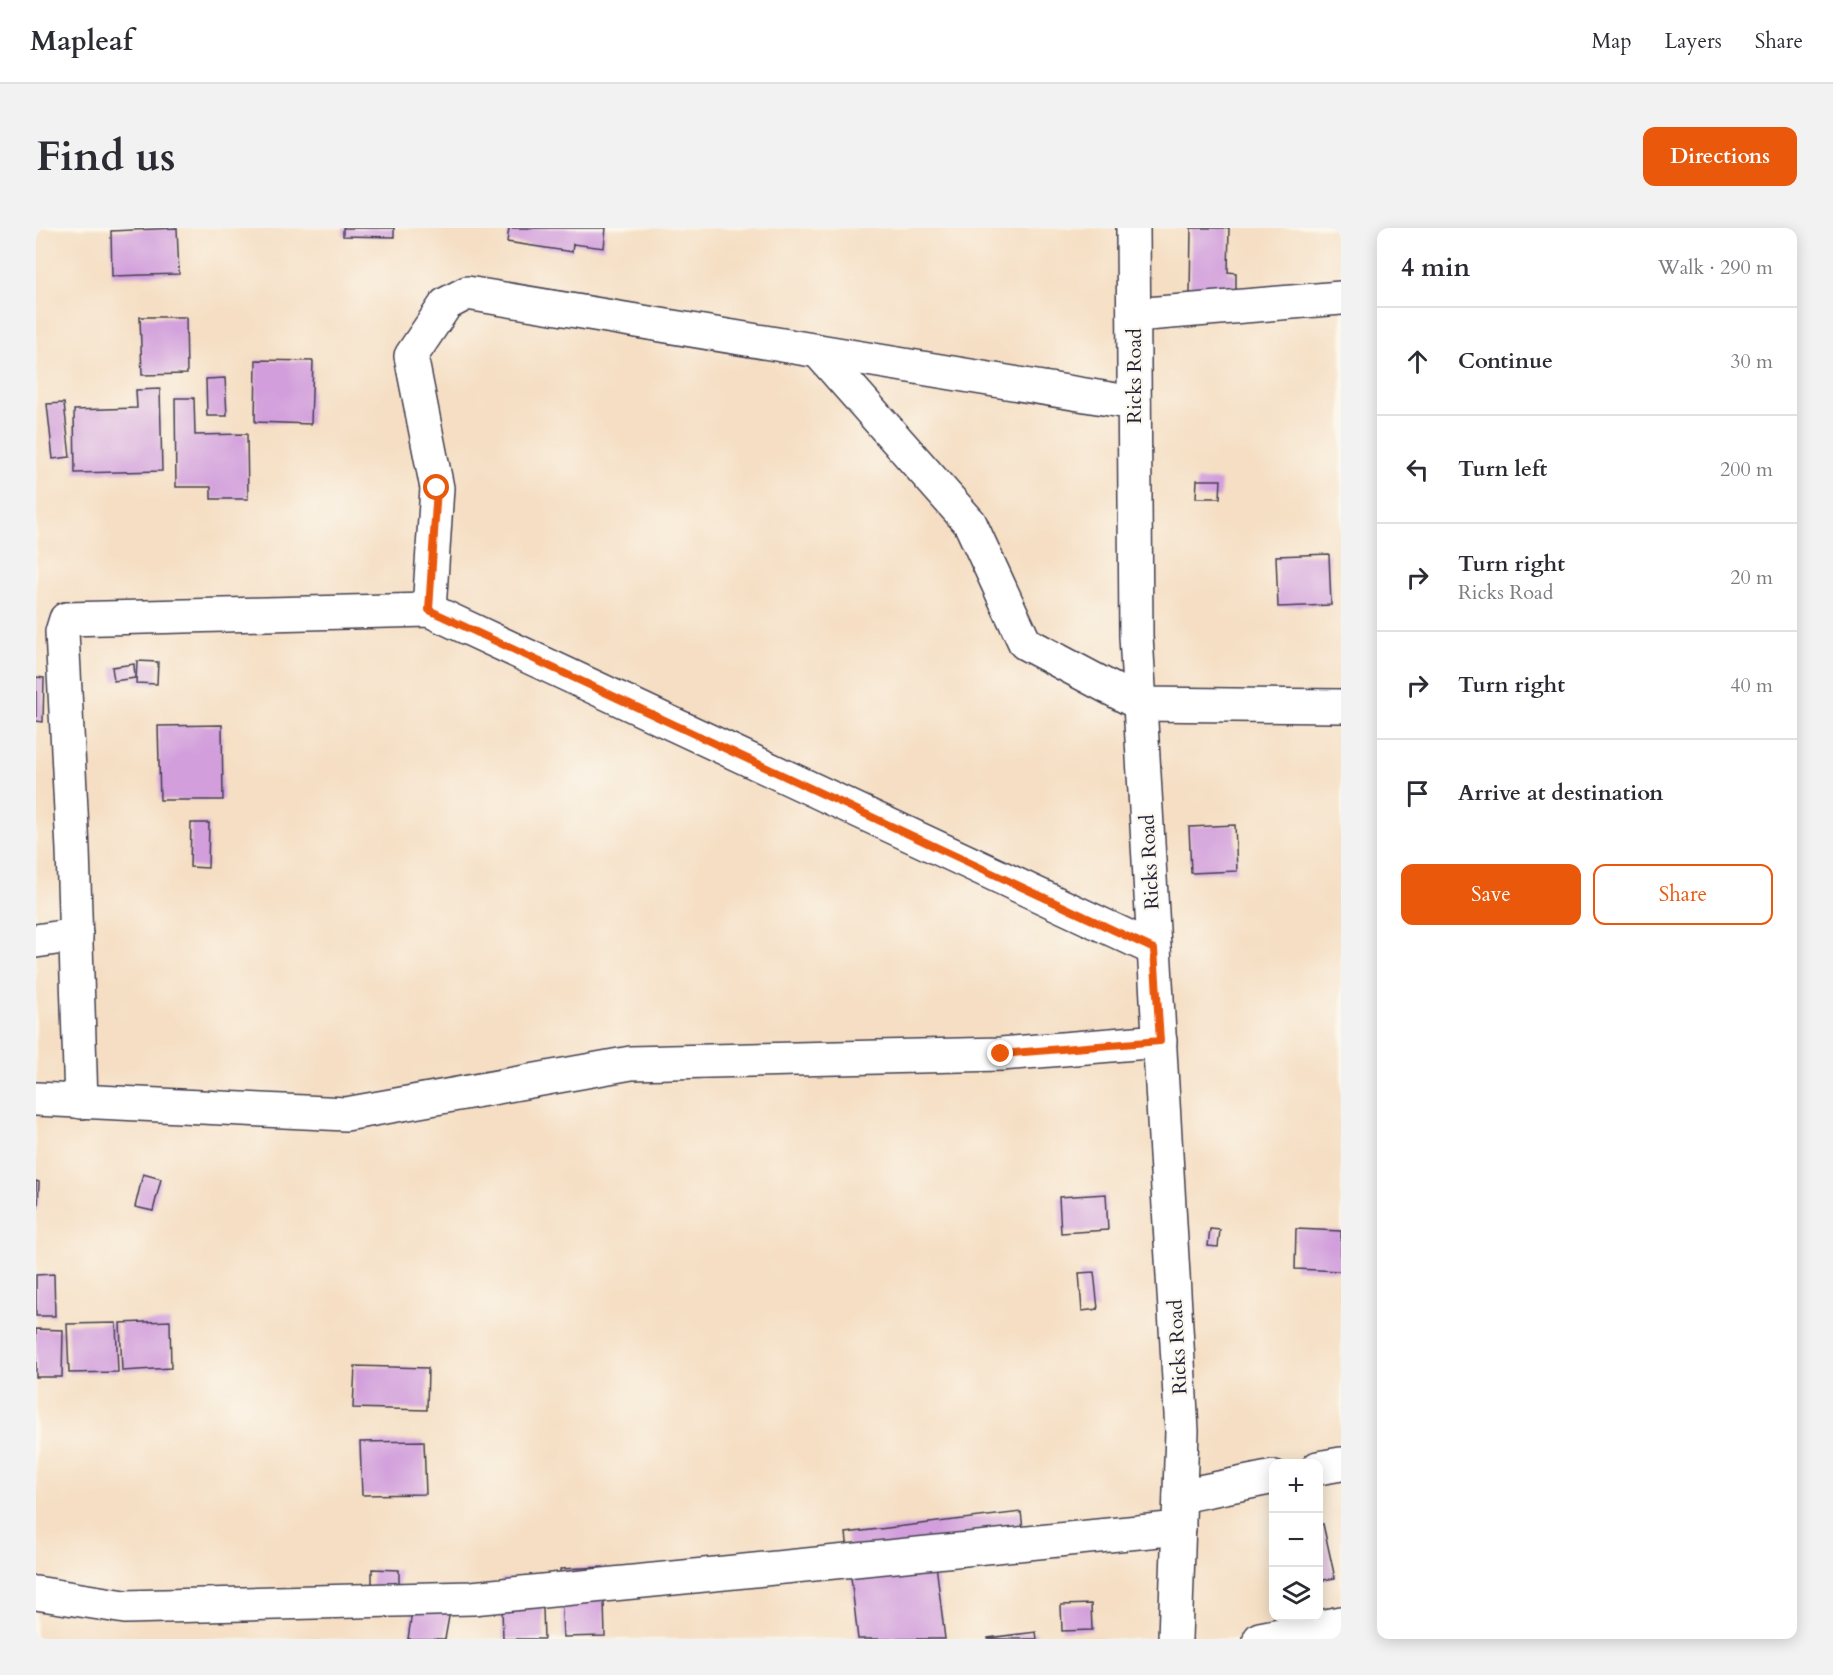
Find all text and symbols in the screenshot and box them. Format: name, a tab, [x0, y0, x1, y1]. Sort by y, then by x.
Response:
text: Mapleaf	[30, 22, 133, 60]
text: Map	[1592, 27, 1632, 56]
text: Layers	[1665, 27, 1722, 56]
text: Share	[1755, 27, 1803, 56]
button: Directions	[1643, 127, 1797, 186]
text: Find us	[36, 128, 176, 185]
text: 4 min	[1401, 250, 1470, 285]
text: Walk · 290 m	[1658, 254, 1773, 281]
street label: Ricks Road	[1121, 328, 1148, 424]
icon: ahead	[1401, 345, 1434, 378]
text: Continue	[1458, 346, 1553, 376]
text: 30 m	[1730, 348, 1773, 375]
icon: left	[1401, 453, 1434, 486]
text: Turn left	[1458, 454, 1547, 484]
text: 200 m	[1720, 456, 1773, 483]
route start	[423, 474, 449, 500]
text: Turn right	[1458, 549, 1565, 579]
icon: right	[1401, 561, 1434, 594]
text: 20 m	[1730, 564, 1773, 591]
text: Ricks Road	[1458, 579, 1553, 606]
icon: right	[1401, 669, 1434, 702]
text: Turn right	[1458, 670, 1565, 700]
text: 40 m	[1730, 672, 1773, 699]
icon: arrive	[1401, 777, 1434, 810]
text: Arrive at destination	[1458, 778, 1663, 808]
street label: Ricks Road	[1134, 813, 1165, 910]
button: Save	[1401, 864, 1581, 925]
button: Share	[1593, 864, 1773, 925]
route end	[987, 1040, 1013, 1066]
street label: Ricks Road	[1162, 1298, 1193, 1395]
map controls	[1269, 1459, 1323, 1621]
button: +	[1269, 1459, 1323, 1513]
button: −	[1269, 1513, 1323, 1567]
button: layers	[1269, 1567, 1323, 1621]

